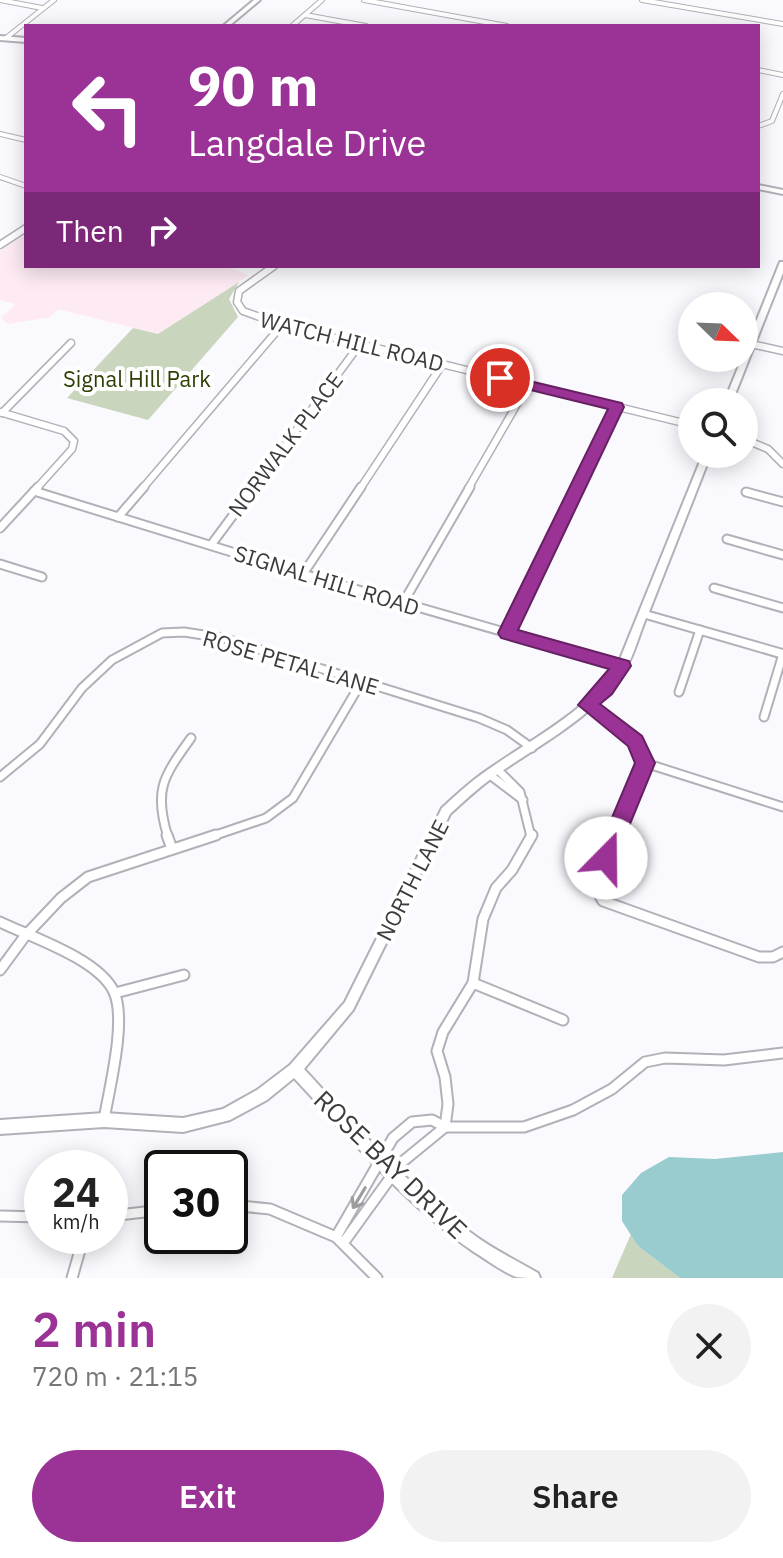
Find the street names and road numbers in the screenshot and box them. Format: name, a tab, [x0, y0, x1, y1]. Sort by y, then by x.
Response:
street label: WATCH HILL ROAD	[257, 304, 447, 378]
street label: NORWALK PLACE	[221, 366, 349, 522]
street label: SIGNAL HILL ROAD	[231, 538, 423, 622]
street label: ROSE PETAL LANE	[200, 623, 382, 701]
street label: NORTH LANE	[369, 815, 455, 945]
street label: ROSE BAY DRIVE	[307, 1082, 475, 1246]

